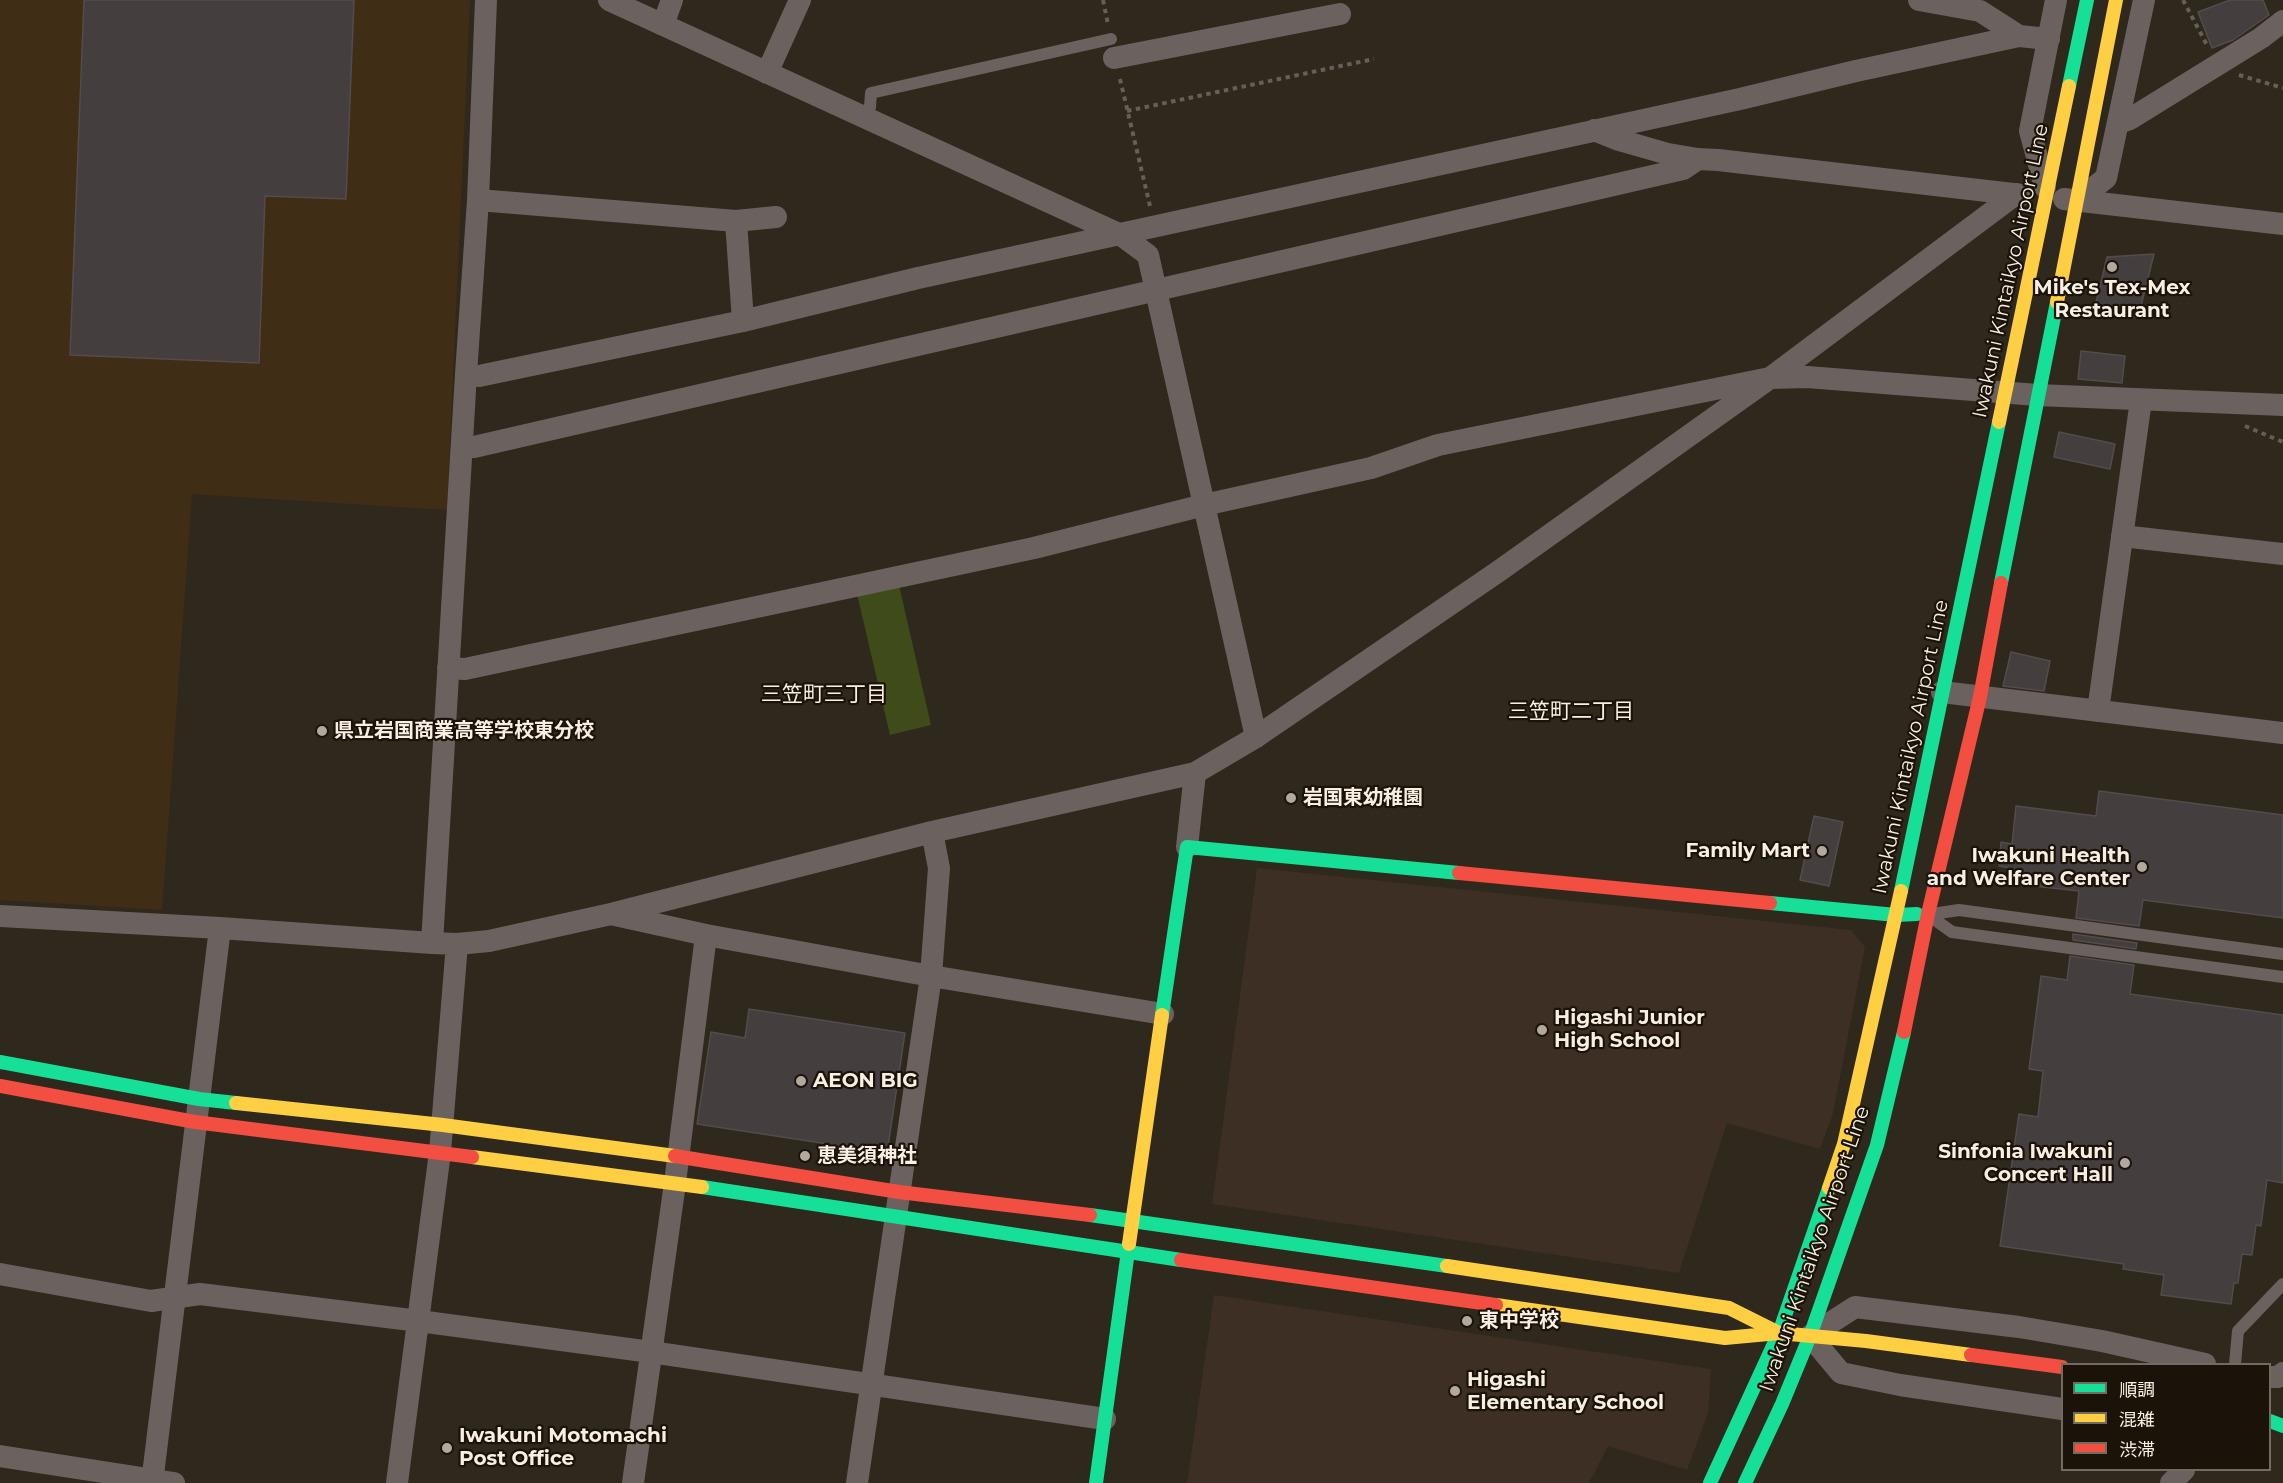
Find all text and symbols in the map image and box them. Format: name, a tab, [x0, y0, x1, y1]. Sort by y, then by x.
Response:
street label: Iwakuni Kintaikyo Airport Line	[1968, 122, 2054, 420]
marker: Mike's Tex-Mex Restaurant	[2105, 260, 2119, 274]
place label: Mike's Tex-Mex Restaurant	[2034, 276, 2190, 323]
street label: Iwakuni Kintaikyo Airport Line	[1868, 598, 1954, 896]
district label: 三笠町三丁目	[761, 682, 887, 708]
district label: 三笠町二丁目	[1508, 699, 1634, 725]
place label: 県立岩国商業高等学校東分校	[334, 719, 594, 743]
marker: 県立岩国商業高等学校東分校	[315, 724, 329, 738]
place label: 岩国東幼稚園	[1303, 786, 1423, 810]
marker: 岩国東幼稚園	[1284, 791, 1298, 805]
place label: Family Mart	[1685, 839, 1810, 863]
marker: Family Mart	[1815, 844, 1829, 858]
place label: Iwakuni Health and Welfare Center	[1927, 844, 2130, 891]
marker: Iwakuni Health and Welfare Center	[2135, 860, 2149, 874]
place label: Higashi Junior High School	[1554, 1006, 1705, 1053]
marker: Higashi Junior High School	[1535, 1023, 1549, 1037]
place label: AEON BIG	[813, 1069, 918, 1093]
marker: AEON BIG	[794, 1074, 808, 1088]
street label: Iwakuni Kintaikyo Airport Line	[1755, 1103, 1875, 1395]
place label: Sinfonia Iwakuni Concert Hall	[1938, 1140, 2113, 1187]
place label: 恵美須神社	[817, 1144, 917, 1168]
marker: 恵美須神社	[798, 1149, 812, 1163]
marker: Sinfonia Iwakuni Concert Hall	[2118, 1156, 2132, 1170]
place label: 東中学校	[1479, 1309, 1559, 1333]
marker: 東中学校	[1460, 1314, 1474, 1328]
legend	[2061, 1363, 2271, 1471]
place label: Higashi Elementary School	[1467, 1368, 1664, 1415]
text: 順調	[2119, 1379, 2155, 1401]
marker: Higashi Elementary School	[1448, 1384, 1462, 1398]
text: 混雑	[2119, 1409, 2155, 1431]
place label: Iwakuni Motomachi Post Office	[459, 1424, 667, 1471]
text: 渋滞	[2119, 1439, 2155, 1461]
marker: Iwakuni Motomachi Post Office	[440, 1441, 454, 1455]

